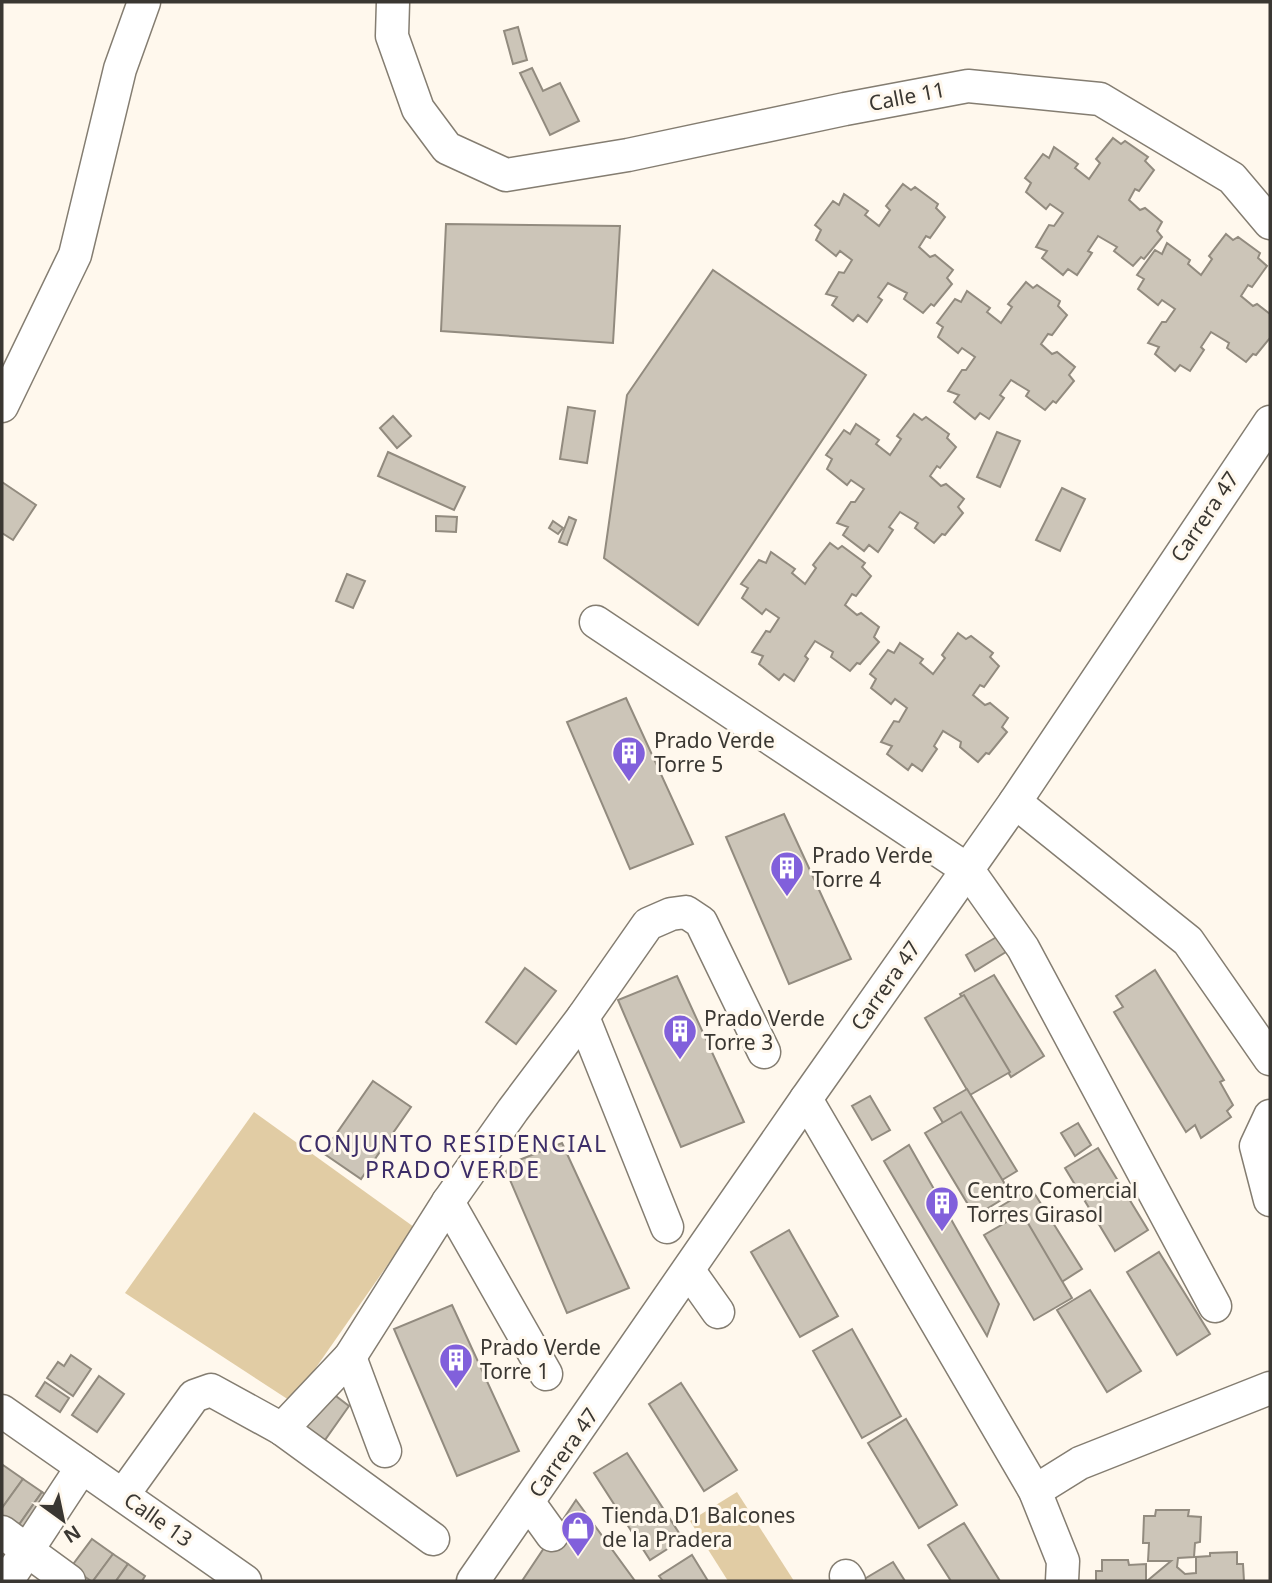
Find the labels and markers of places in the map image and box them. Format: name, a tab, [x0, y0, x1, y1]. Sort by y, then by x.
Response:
place label: Prado Verde Torre 5	[654, 726, 775, 778]
building icon: Prado Verde Torre 5	[610, 734, 648, 783]
place label: Prado Verde Torre 4	[812, 841, 933, 893]
building icon: Prado Verde Torre 4	[768, 849, 806, 898]
place label: Prado Verde Torre 3	[704, 1004, 825, 1056]
building icon: Prado Verde Torre 3	[661, 1012, 699, 1061]
place label: Centro Comercial Torres Girasol	[967, 1176, 1138, 1228]
building icon: Centro Comercial Torres Girasol	[923, 1184, 961, 1233]
place label: Prado Verde Torre 1	[480, 1333, 601, 1385]
building icon: Prado Verde Torre 1	[437, 1341, 475, 1390]
place label: Tienda D1 Balcones de la Pradera	[602, 1501, 795, 1553]
shop icon: Tienda D1 Balcones de la Pradera	[559, 1509, 597, 1558]

